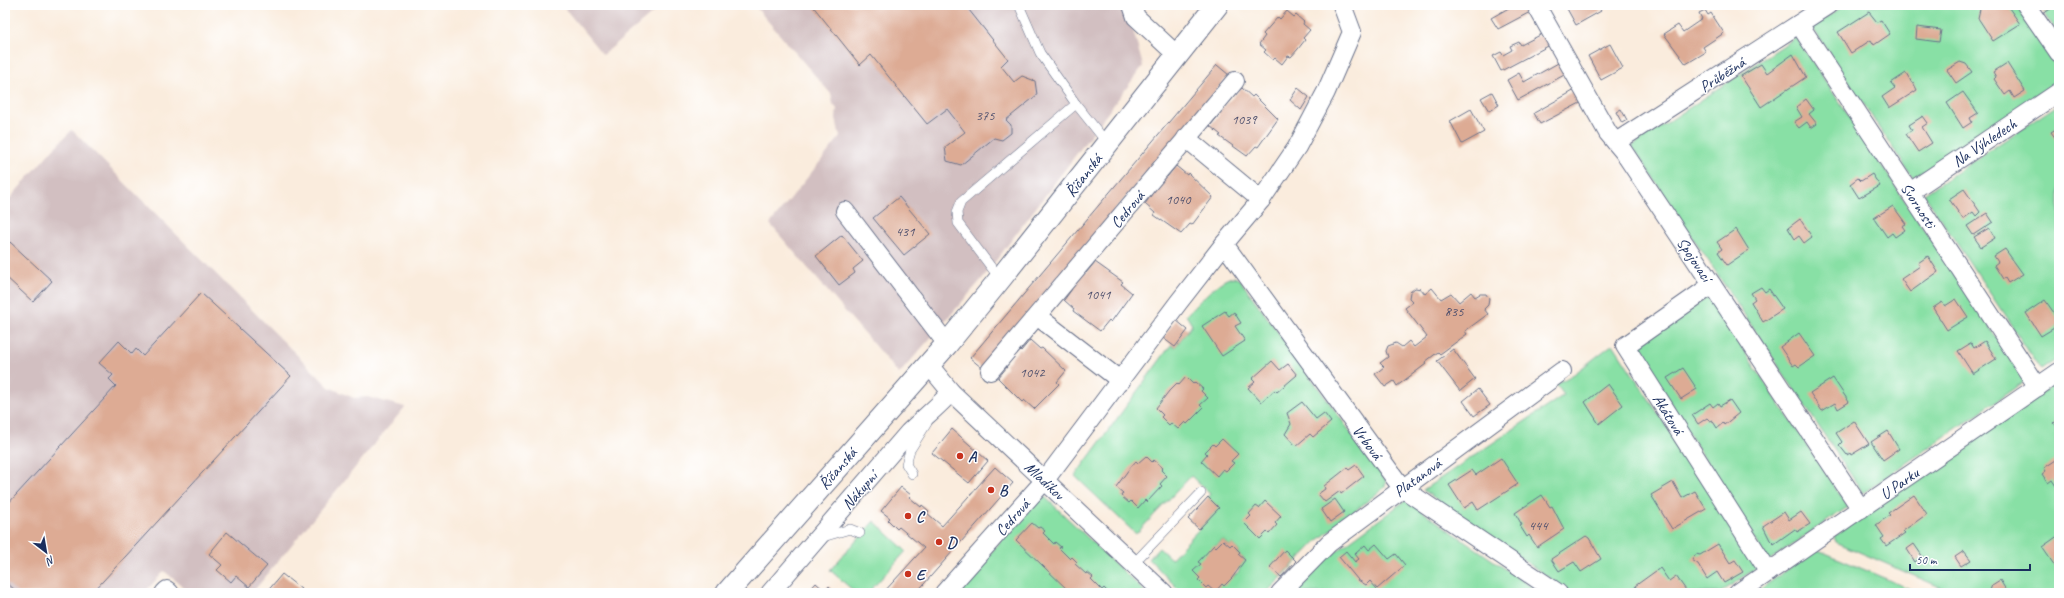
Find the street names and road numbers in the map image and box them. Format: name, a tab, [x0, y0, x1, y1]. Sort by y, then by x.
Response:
street label: Průběžná	[1696, 52, 1751, 97]
street label: Na Výhledech	[1948, 114, 2021, 172]
street label: Říčanská	[1061, 149, 1108, 201]
street label: Svornosti	[1896, 179, 1941, 234]
street label: Cedrová	[1106, 185, 1150, 232]
street label: Spojovací	[1672, 234, 1718, 288]
street label: Akátová	[1648, 391, 1689, 440]
street label: Vrbová	[1348, 421, 1388, 465]
street label: Říčanská	[814, 442, 863, 494]
street label: Platanová	[1390, 453, 1447, 502]
street label: Mladíkov	[1020, 457, 1070, 505]
street label: U Parku	[1876, 463, 1924, 504]
street label: Nákupní	[838, 465, 884, 514]
street label: Cedrová	[991, 494, 1036, 540]

